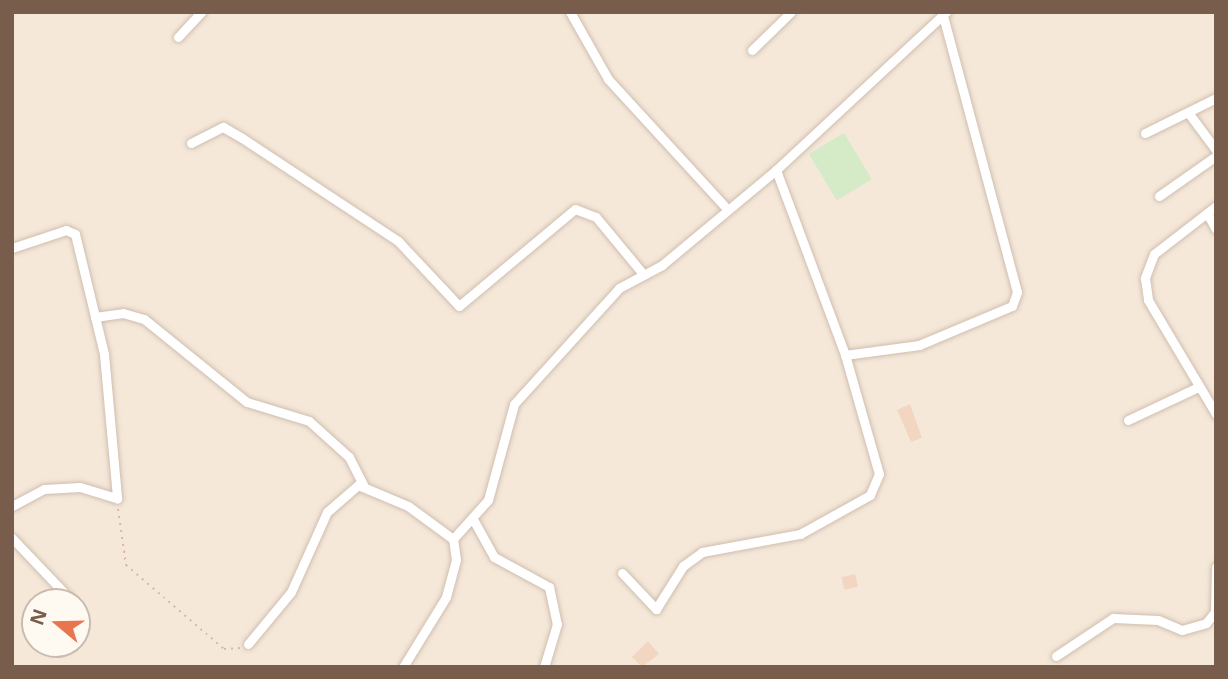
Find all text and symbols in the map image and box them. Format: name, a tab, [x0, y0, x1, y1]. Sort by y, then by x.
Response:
north arrow	[21, 588, 91, 658]
text: N	[23, 605, 53, 628]

